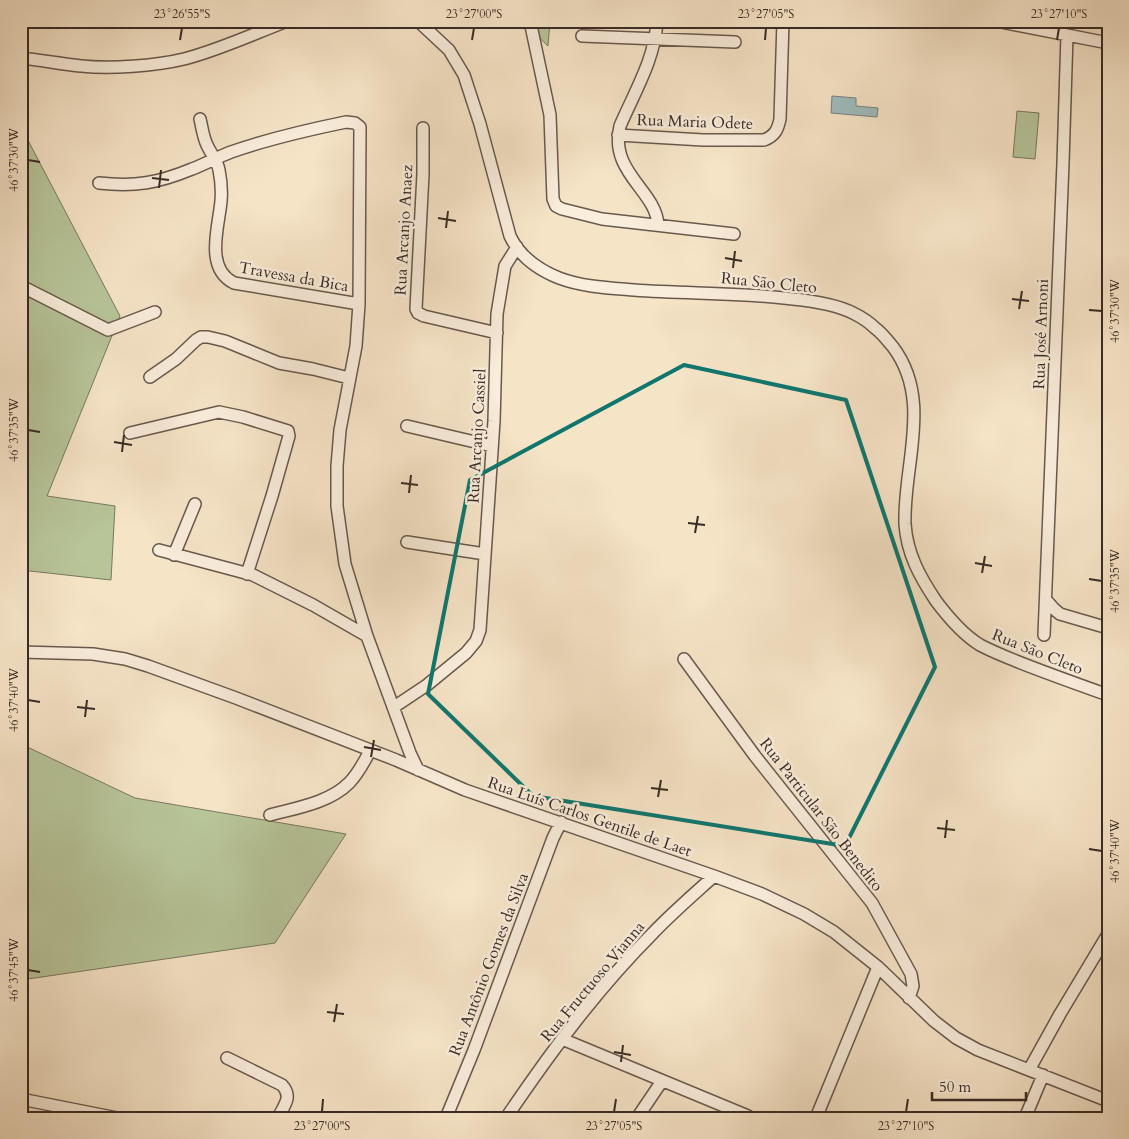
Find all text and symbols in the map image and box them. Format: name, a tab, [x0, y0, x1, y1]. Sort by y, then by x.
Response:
text: 23°26'55"S	[154, 6, 210, 22]
text: 23°27'00"S	[446, 6, 502, 22]
text: 23°27'05"S	[738, 6, 794, 22]
text: 23°27'10"S	[1031, 6, 1087, 22]
street label: Rua Maria Odete	[636, 109, 754, 135]
text: 46°37'30"W	[6, 127, 22, 192]
street label: Rua Arcanjo Anaez	[390, 164, 418, 296]
street label: Travessa da Bica	[237, 257, 351, 297]
street label: Rua São Cleto	[720, 267, 818, 299]
street label: Rua José Arnoni	[1028, 278, 1054, 390]
text: 46°37'30"W	[1107, 278, 1123, 343]
street label: Rua Arcanjo Cassiel	[462, 368, 492, 504]
text: 46°37'35"W	[6, 397, 22, 462]
text: 46°37'35"W	[1107, 548, 1123, 613]
street label: Rua São Cleto	[989, 624, 1087, 680]
text: 46°37'40"W	[6, 667, 22, 732]
street label: Rua Particular São Benedito	[754, 733, 888, 896]
street label: Rua Luís Carlos Gentile de Laet	[485, 772, 695, 862]
text: 46°37'40"W	[1107, 818, 1123, 883]
street label: Rua Antônio Gomes da Silva	[444, 869, 534, 1059]
street label: Rua Fructuoso Vianna	[536, 917, 650, 1047]
text: 46°37'45"W	[6, 937, 22, 1002]
scale bar	[932, 1069, 1025, 1101]
text: 50 m	[939, 1077, 971, 1097]
text: 23°27'00"S	[294, 1118, 350, 1134]
text: 23°27'05"S	[586, 1118, 642, 1134]
text: 23°27'10"S	[878, 1118, 934, 1134]

